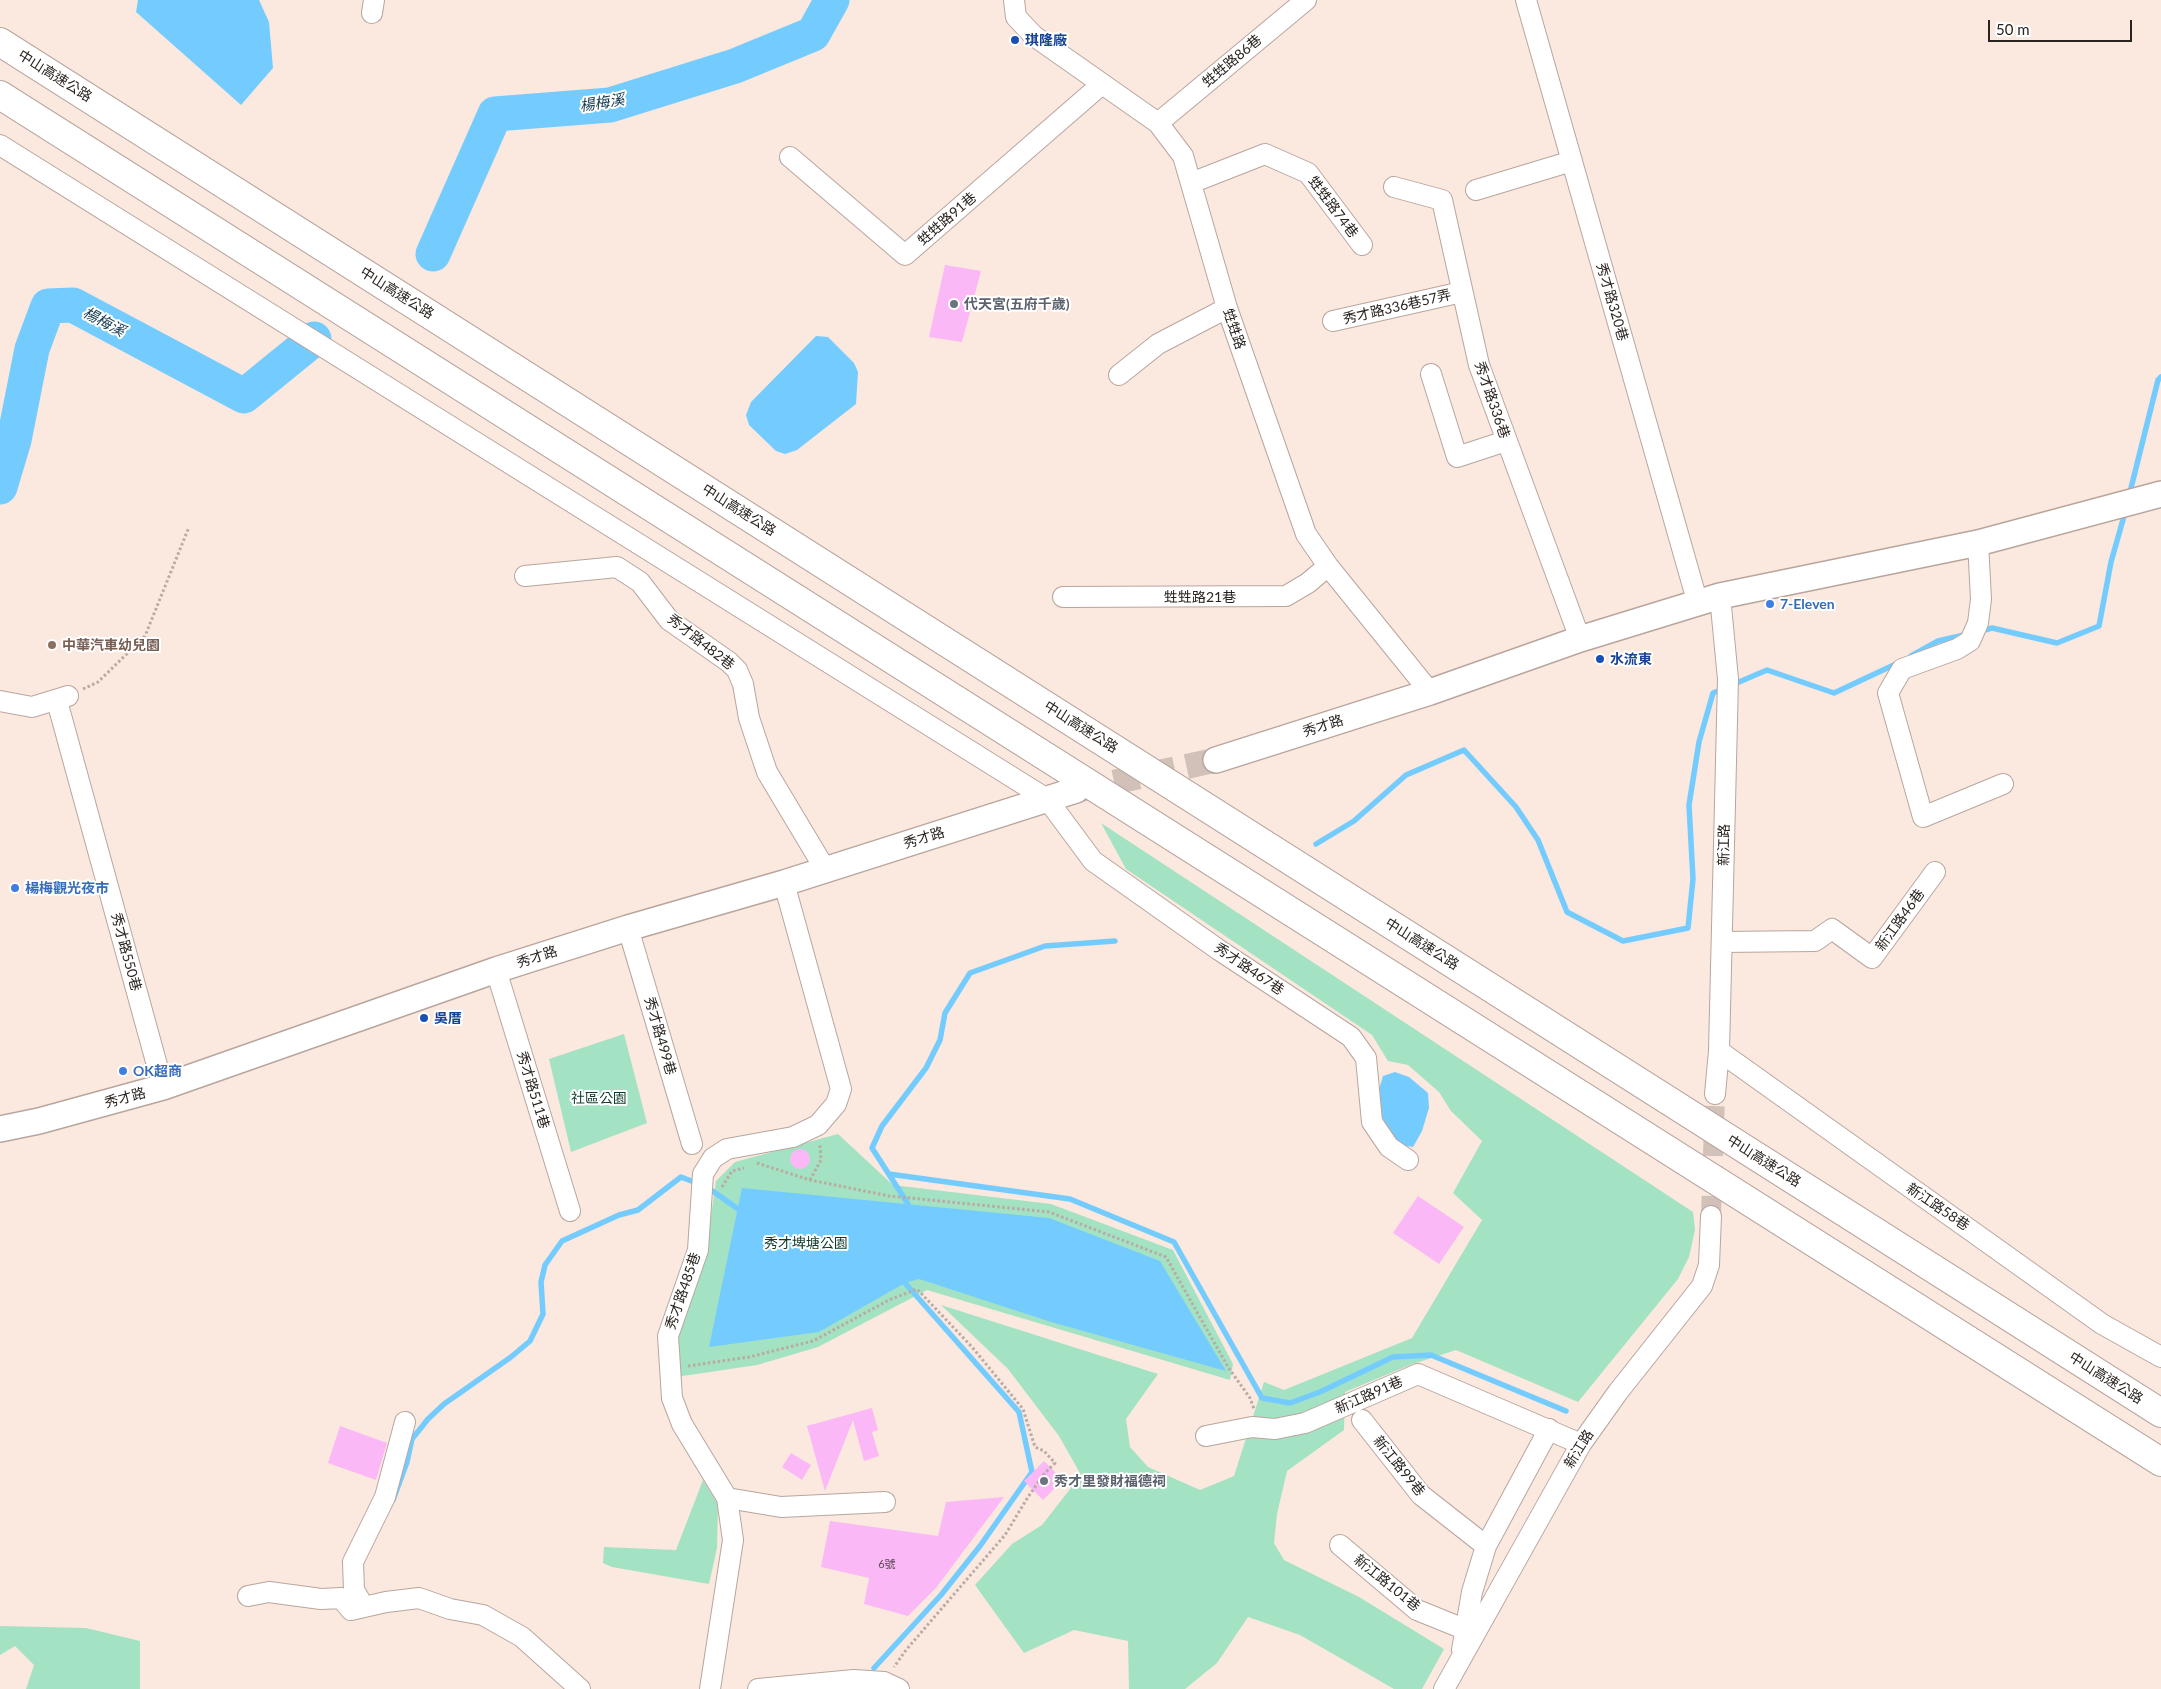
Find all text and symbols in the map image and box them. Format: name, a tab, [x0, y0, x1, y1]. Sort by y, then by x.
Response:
scale bar	[1991, 10, 2135, 42]
text: 50 m	[1996, 20, 2030, 38]
street label: 甡甡路86巷	[1199, 31, 1265, 91]
place label: 琪隆廠	[1025, 32, 1067, 48]
marker: 琪隆廠	[1009, 34, 1021, 46]
street label: 中山高速公路	[15, 47, 95, 105]
water label: 楊梅溪	[578, 91, 626, 115]
street label: 甡甡路74巷	[1305, 173, 1361, 241]
street label: 甡甡路91巷	[914, 189, 980, 249]
street label: 秀才路320巷	[1593, 261, 1631, 343]
street label: 中山高速公路	[357, 264, 437, 322]
street label: 秀才路336巷57弄	[1341, 286, 1453, 328]
place label: 代天宮(五府千歲)	[964, 296, 1070, 312]
marker: 代天宮(五府千歲)	[948, 298, 960, 310]
water label: 楊梅溪	[80, 303, 128, 341]
street label: 甡甡路	[1219, 306, 1249, 352]
street label: 秀才路336巷	[1471, 359, 1513, 441]
street label: 中山高速公路	[699, 481, 779, 539]
street label: 甡甡路21巷	[1164, 589, 1236, 605]
place label: 7-Eleven	[1780, 596, 1835, 612]
marker: 7-Eleven	[1764, 598, 1776, 610]
street label: 秀才路482巷	[664, 611, 738, 673]
place label: 中華汽車幼兒園	[62, 637, 160, 653]
marker: 中華汽車幼兒園	[46, 639, 58, 651]
place label: 水流東	[1610, 651, 1652, 667]
marker: 水流東	[1594, 653, 1606, 665]
street label: 中山高速公路	[1041, 698, 1121, 756]
street label: 秀才路	[1300, 712, 1346, 740]
street label: 秀才路	[901, 824, 947, 852]
street label: 新江路	[1715, 824, 1733, 866]
place label: 楊梅觀光夜市	[25, 880, 109, 896]
marker: 楊梅觀光夜市	[9, 882, 21, 894]
street label: 新江路46巷	[1872, 886, 1928, 954]
street label: 秀才路550巷	[107, 911, 145, 993]
street label: 中山高速公路	[1382, 915, 1462, 973]
street label: 秀才路467巷	[1211, 940, 1287, 998]
street label: 秀才路	[514, 943, 560, 971]
street label: 秀才路499巷	[641, 995, 679, 1077]
place label: 吳厝	[434, 1010, 462, 1026]
marker: 吳厝	[418, 1012, 430, 1024]
street label: 秀才路511巷	[513, 1049, 553, 1131]
place label: OK超商	[133, 1063, 182, 1079]
marker: OK超商	[117, 1065, 129, 1077]
street label: 秀才路	[103, 1084, 147, 1112]
park label: 社區公園	[571, 1090, 627, 1106]
street label: 中山高速公路	[1724, 1132, 1804, 1190]
street label: 新江路58巷	[1903, 1180, 1973, 1234]
park label: 秀才埤塘公園	[764, 1235, 848, 1251]
street label: 秀才路485巷	[662, 1250, 704, 1332]
street label: 中山高速公路	[2066, 1349, 2146, 1407]
street label: 新江路91巷	[1333, 1373, 1405, 1417]
street label: 新江路	[1561, 1427, 1597, 1471]
street label: 新江路99巷	[1370, 1433, 1428, 1499]
place label: 秀才里發財福德祠	[1054, 1473, 1166, 1489]
marker: 秀才里發財福德祠	[1038, 1475, 1050, 1487]
street label: 新江路101巷	[1350, 1551, 1424, 1615]
house number: 6號	[878, 1557, 896, 1571]

